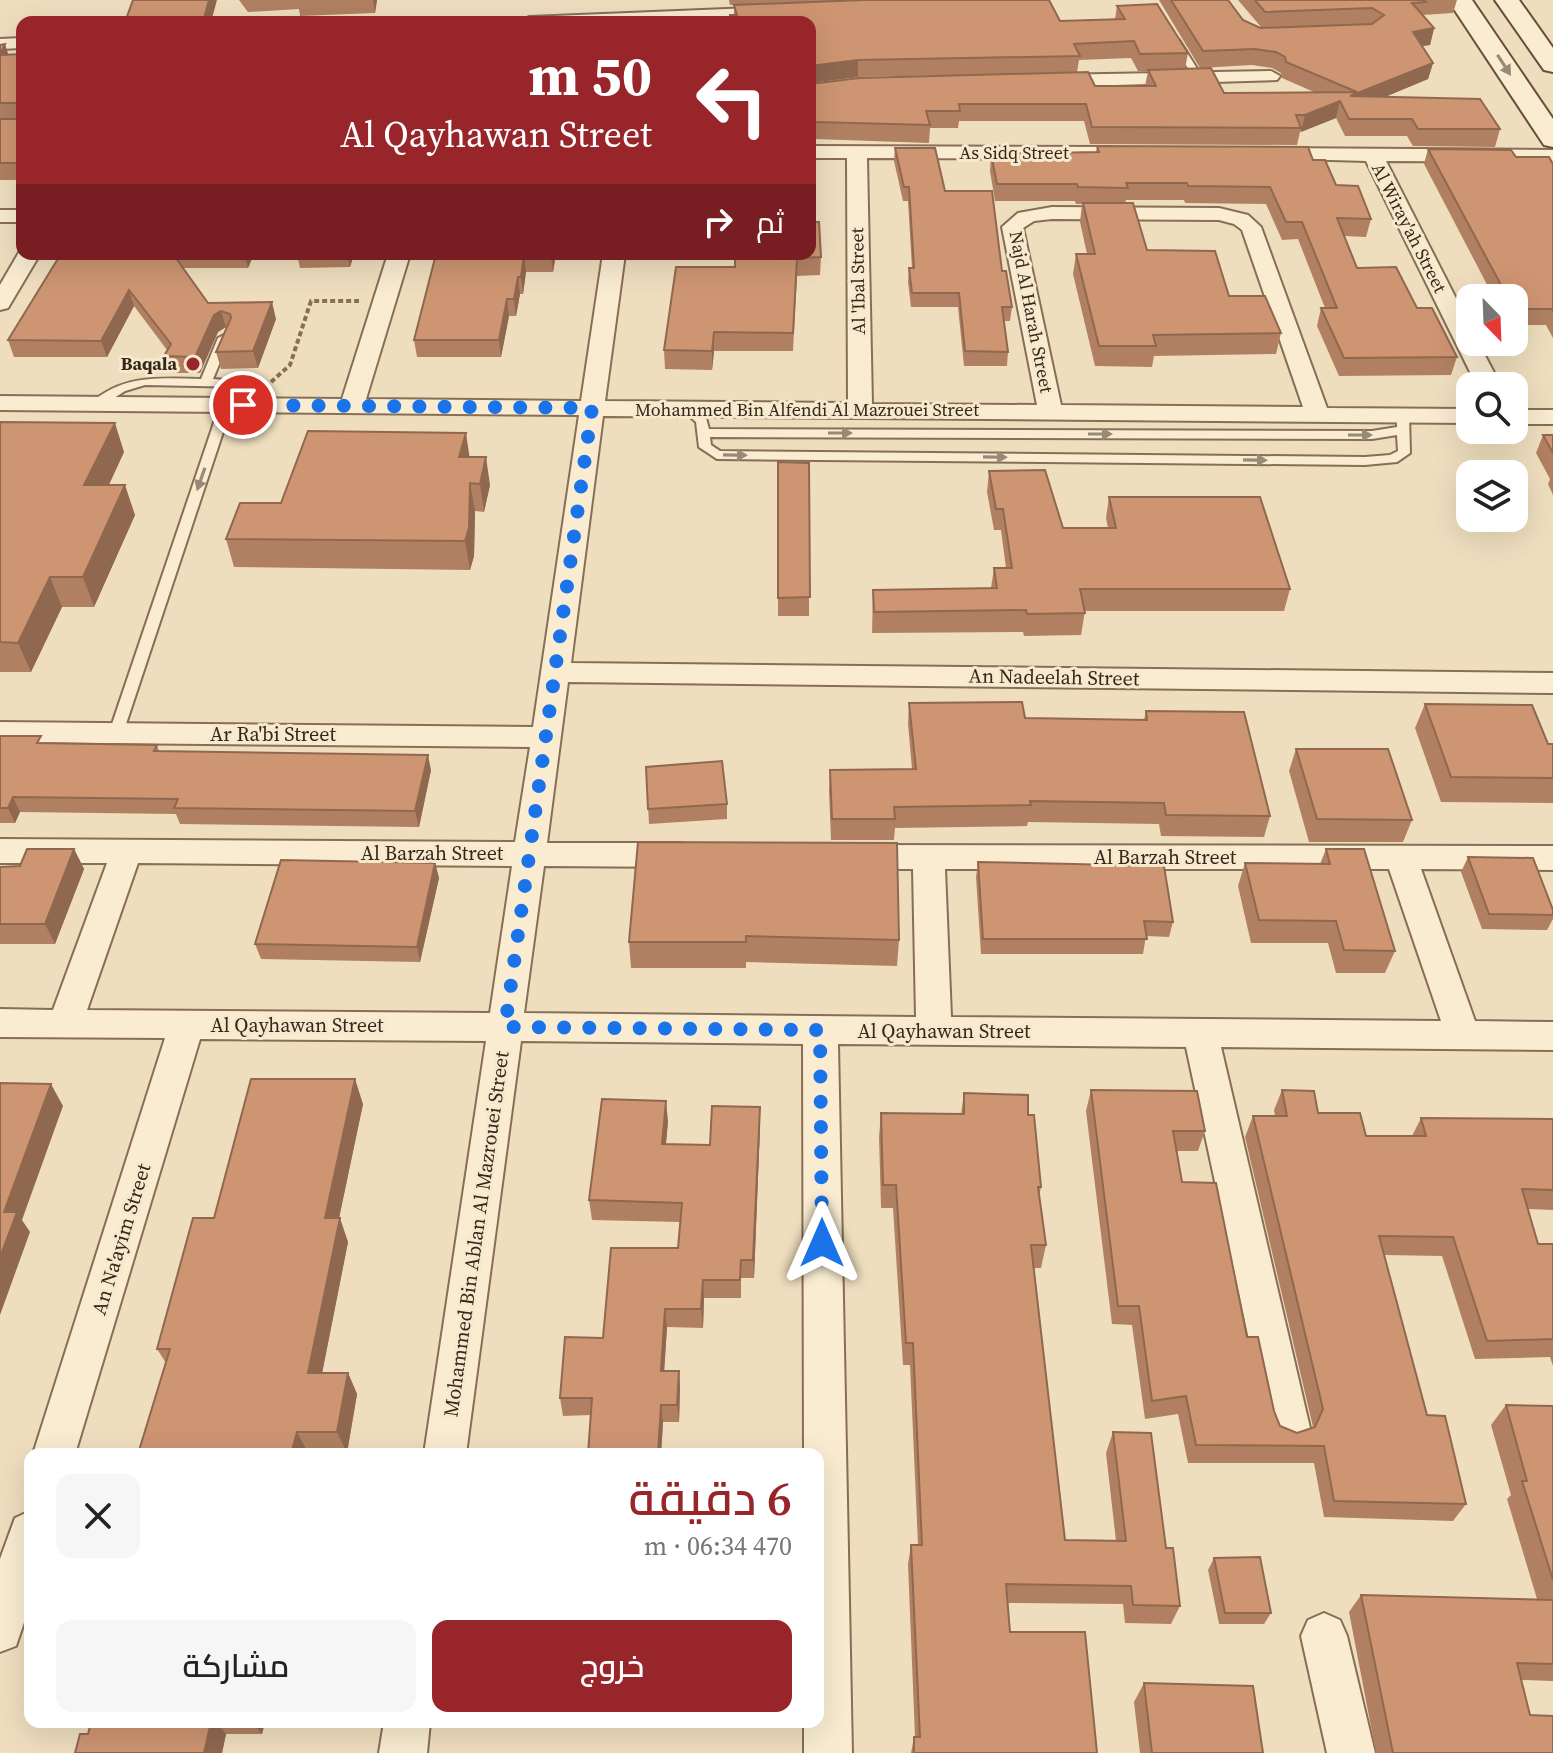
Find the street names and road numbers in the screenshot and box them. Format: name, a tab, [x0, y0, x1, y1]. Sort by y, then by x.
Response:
street label: As Sidq Street	[959, 140, 1069, 165]
street label: Al Wiray'ah Street	[1366, 159, 1453, 297]
street label: Al 'Ibal Street	[844, 227, 871, 335]
street label: Najd Al Harah Street	[1004, 229, 1059, 395]
street label: Mohammed Bin Alfendi Al Mazrouei Street	[635, 397, 979, 422]
street label: An Nadeelah Street	[968, 662, 1140, 692]
street label: Ar Ra'bi Street	[210, 720, 336, 748]
street label: Al Barzah Street	[361, 839, 504, 867]
street label: Al Barzah Street	[1094, 843, 1237, 871]
street label: Al Qayhawan Street	[210, 1011, 384, 1039]
street label: Al Qayhawan Street	[857, 1017, 1031, 1045]
street label: Mohammed Bin Ablan Al Mazrouei Street	[436, 1049, 516, 1419]
street label: An Na'ayim Street	[85, 1159, 157, 1318]

